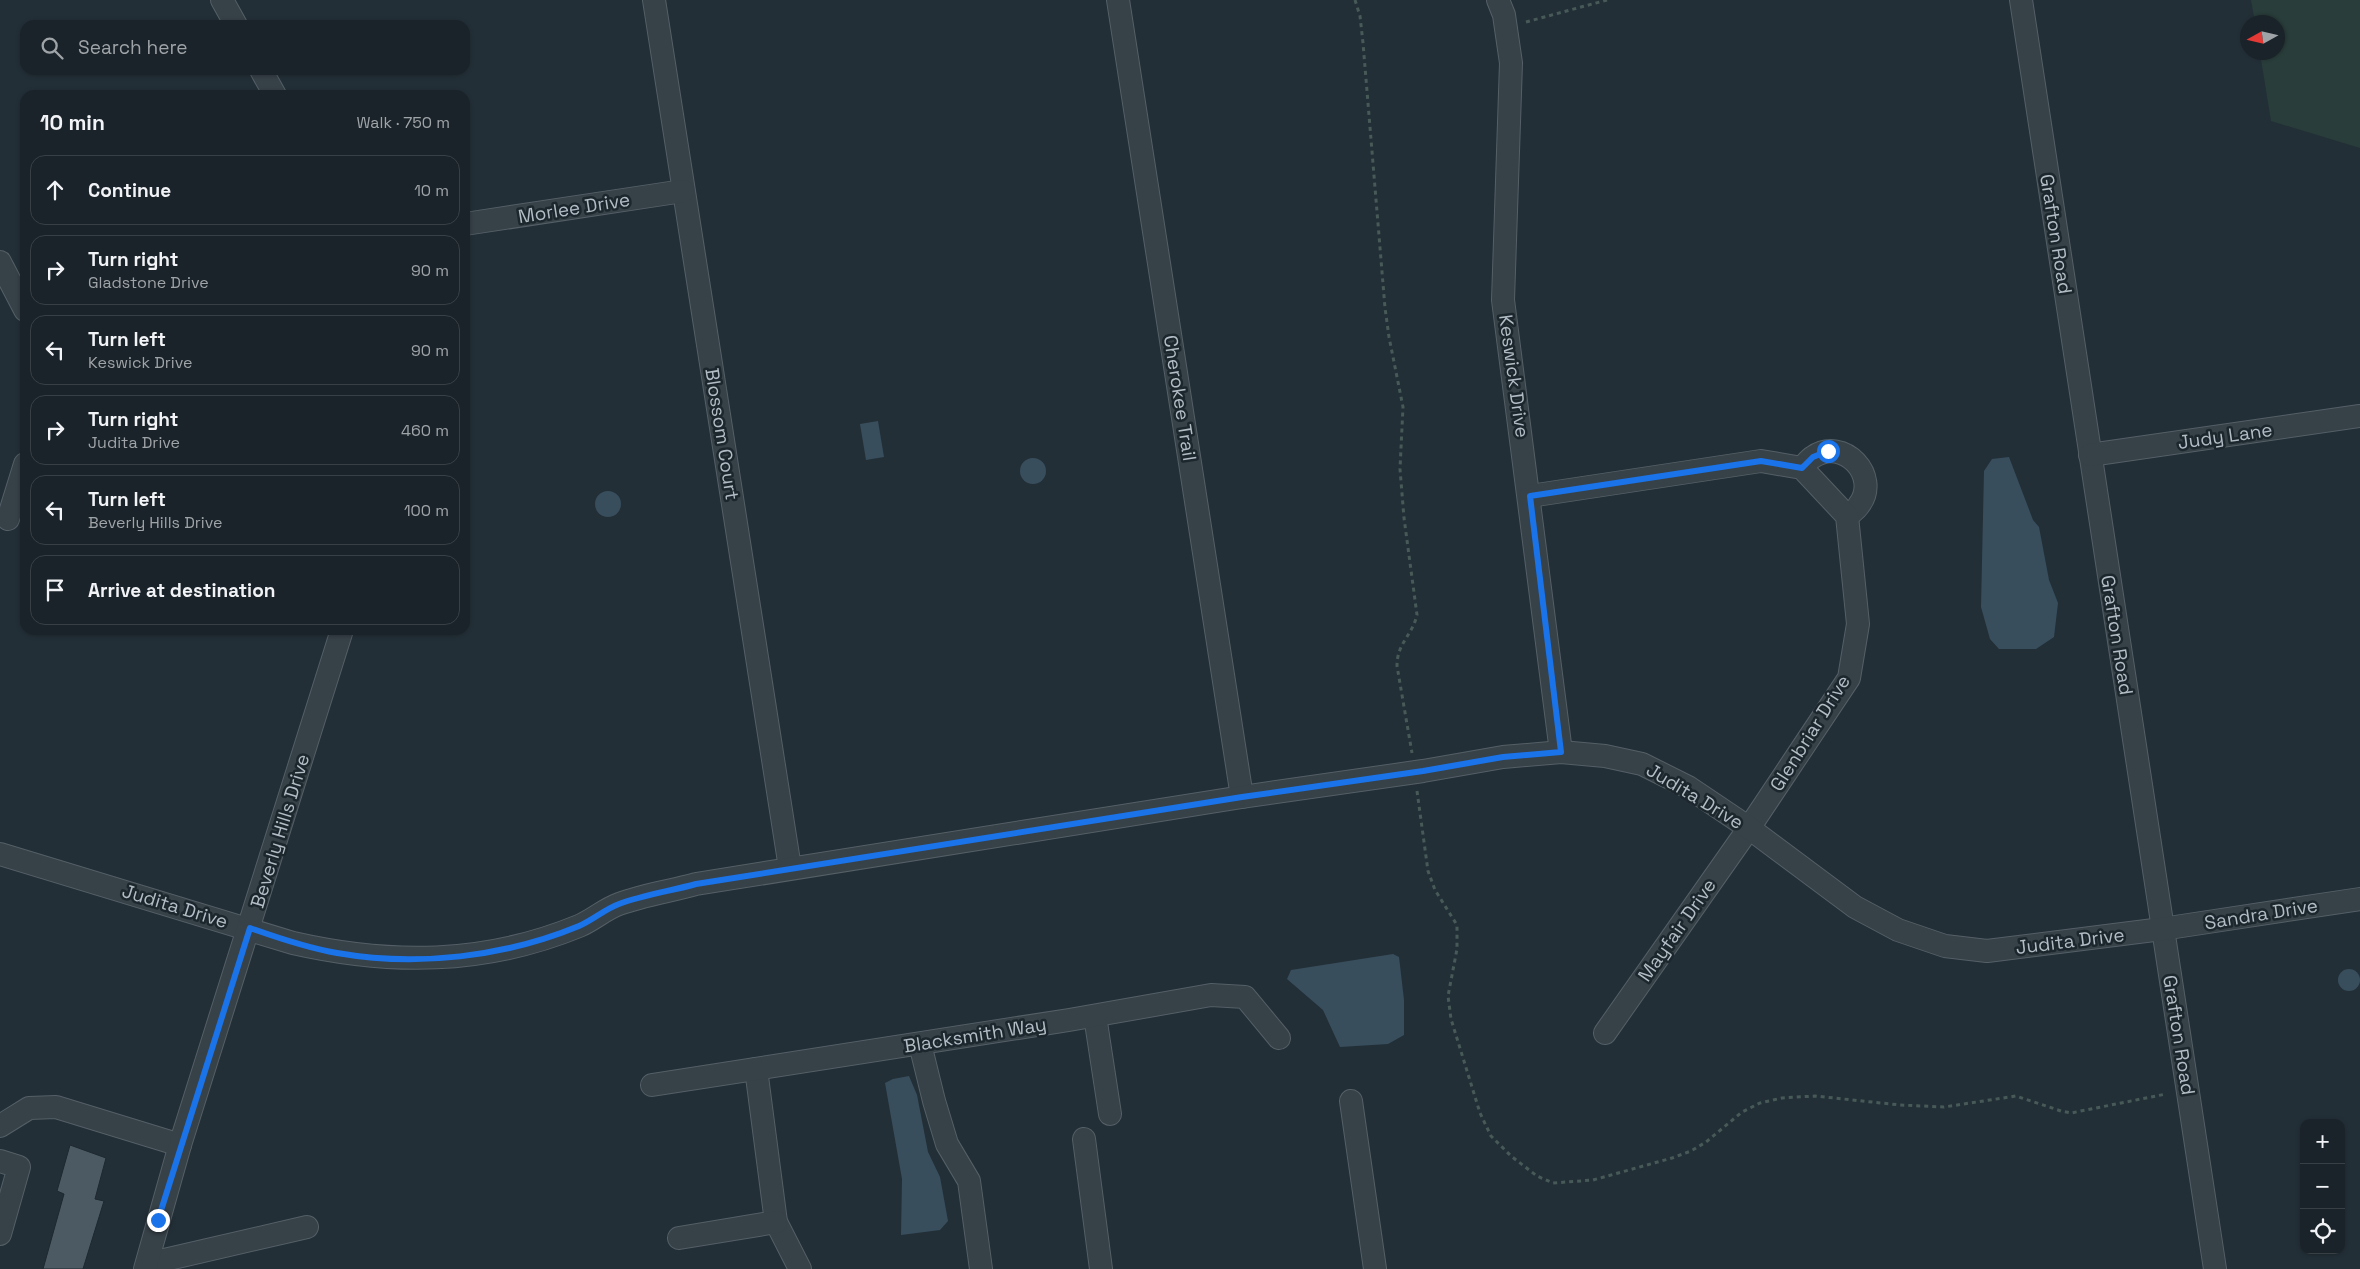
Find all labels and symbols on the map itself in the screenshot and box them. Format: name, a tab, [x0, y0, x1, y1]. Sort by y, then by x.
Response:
north arrow	[2240, 15, 2285, 60]
street label: Grafton Road	[2034, 172, 2078, 296]
street label: Morlee Drive	[516, 187, 632, 229]
street label: Keswick Drive	[1493, 313, 1535, 439]
street label: Cherokee Trail	[1158, 333, 1202, 463]
street label: Blossom Court	[699, 366, 745, 502]
street label: Judy Lane	[2176, 417, 2274, 455]
route start	[1817, 440, 1840, 463]
street label: Grafton Road	[2095, 573, 2139, 697]
street label: Glenbriar Drive	[1764, 670, 1856, 796]
street label: Beverly Hills Drive	[245, 751, 315, 911]
street label: Judita Drive	[1642, 757, 1748, 835]
street label: Mayfair Drive	[1632, 874, 1722, 986]
street label: Judita Drive	[119, 878, 231, 934]
street label: Sandra Drive	[2202, 893, 2320, 935]
street label: Judita Drive	[2014, 922, 2126, 960]
street label: Grafton Road	[2157, 973, 2201, 1097]
street label: Blacksmith Way	[902, 1011, 1048, 1059]
route end	[147, 1209, 170, 1232]

